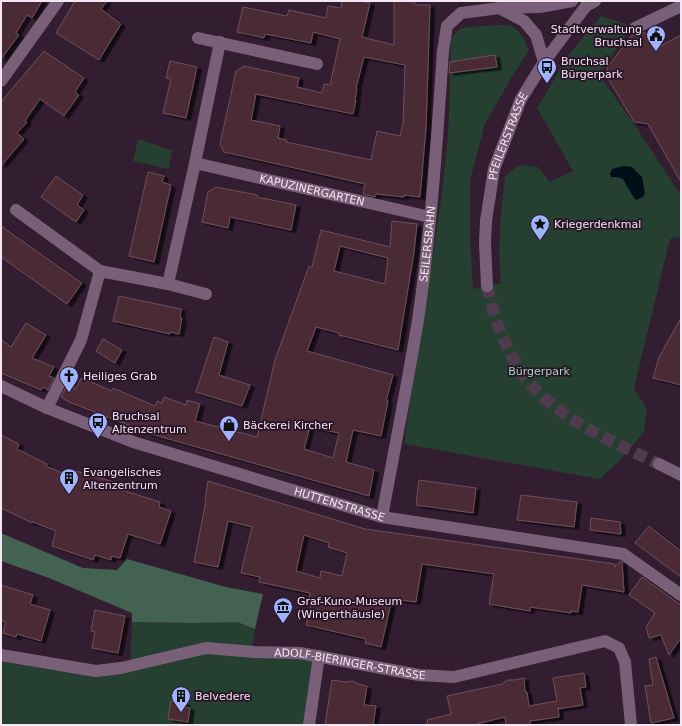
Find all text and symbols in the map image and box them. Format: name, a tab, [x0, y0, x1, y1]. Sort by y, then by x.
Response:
place label: Stadtverwaltung Bruchsal	[551, 23, 642, 49]
public building icon: Stadtverwaltung Bruchsal	[645, 24, 667, 52]
place label: Bruchsal Bürgerpark	[561, 55, 623, 81]
bus stop icon: Bruchsal Bürgerpark	[536, 56, 558, 84]
street label: PFEILERSTRASSE	[486, 90, 531, 181]
street label: KAPUZINERGARTEN	[258, 172, 366, 209]
street label: SEILERSBAHN	[417, 205, 438, 283]
place icon: Kriegerdenkmal	[529, 213, 551, 241]
place label: Kriegerdenkmal	[554, 218, 641, 231]
church icon: Heiliges Grab	[58, 365, 80, 393]
park label: Bürgerpark	[508, 365, 570, 378]
place label: Heiliges Grab	[83, 370, 157, 383]
place label: Bruchsal Altenzentrum	[112, 410, 187, 436]
bus stop icon: Bruchsal Altenzentrum	[87, 411, 109, 439]
shop icon: Bäckerei Kircher	[218, 414, 240, 442]
place label: Bäckerei Kircher	[243, 419, 333, 432]
place label: Evangelisches Altenzentrum	[83, 466, 162, 492]
building icon: Evangelisches Altenzentrum	[58, 467, 80, 495]
street label: HUTTENSTRASSE	[292, 485, 386, 524]
place label: Graf-Kuno-Museum (Wingerthäusle)	[297, 595, 402, 621]
museum icon: Graf-Kuno-Museum (Wingerthäusle)	[272, 596, 294, 624]
street label: ADOLF-BIERINGER-STRASSE	[274, 646, 426, 682]
building icon: Belvedere	[170, 685, 192, 713]
place label: Belvedere	[195, 690, 251, 703]

